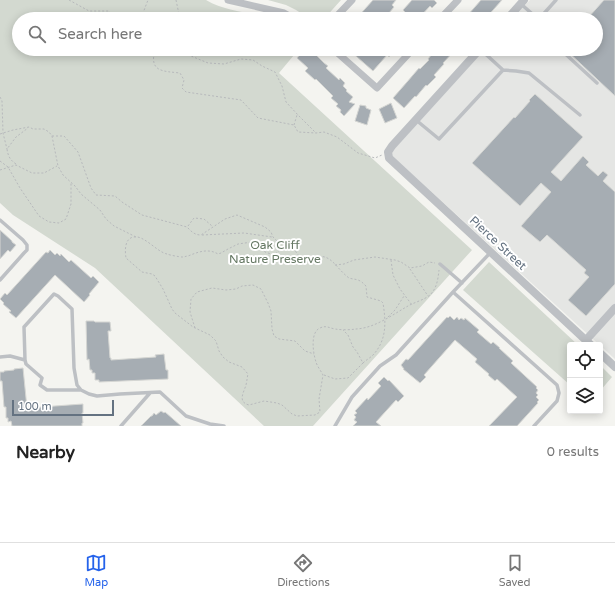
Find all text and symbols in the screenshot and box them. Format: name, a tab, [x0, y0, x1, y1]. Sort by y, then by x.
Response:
search box	[12, 12, 603, 56]
icon: search	[26, 23, 48, 45]
text: Search here	[58, 25, 142, 43]
street label: Pierce Street	[467, 213, 530, 273]
park label: Oak Cliff Nature Preserve	[229, 238, 321, 266]
map controls	[567, 342, 603, 414]
button: locate	[567, 342, 603, 378]
button: layers	[567, 378, 603, 414]
scale bar	[12, 398, 114, 417]
text: 100 m	[18, 400, 52, 413]
text: Nearby	[16, 442, 75, 463]
text: 0 results	[547, 444, 599, 460]
tab: Map	[84, 552, 108, 589]
tab: Directions	[277, 552, 330, 589]
tab: Saved	[499, 552, 531, 589]

